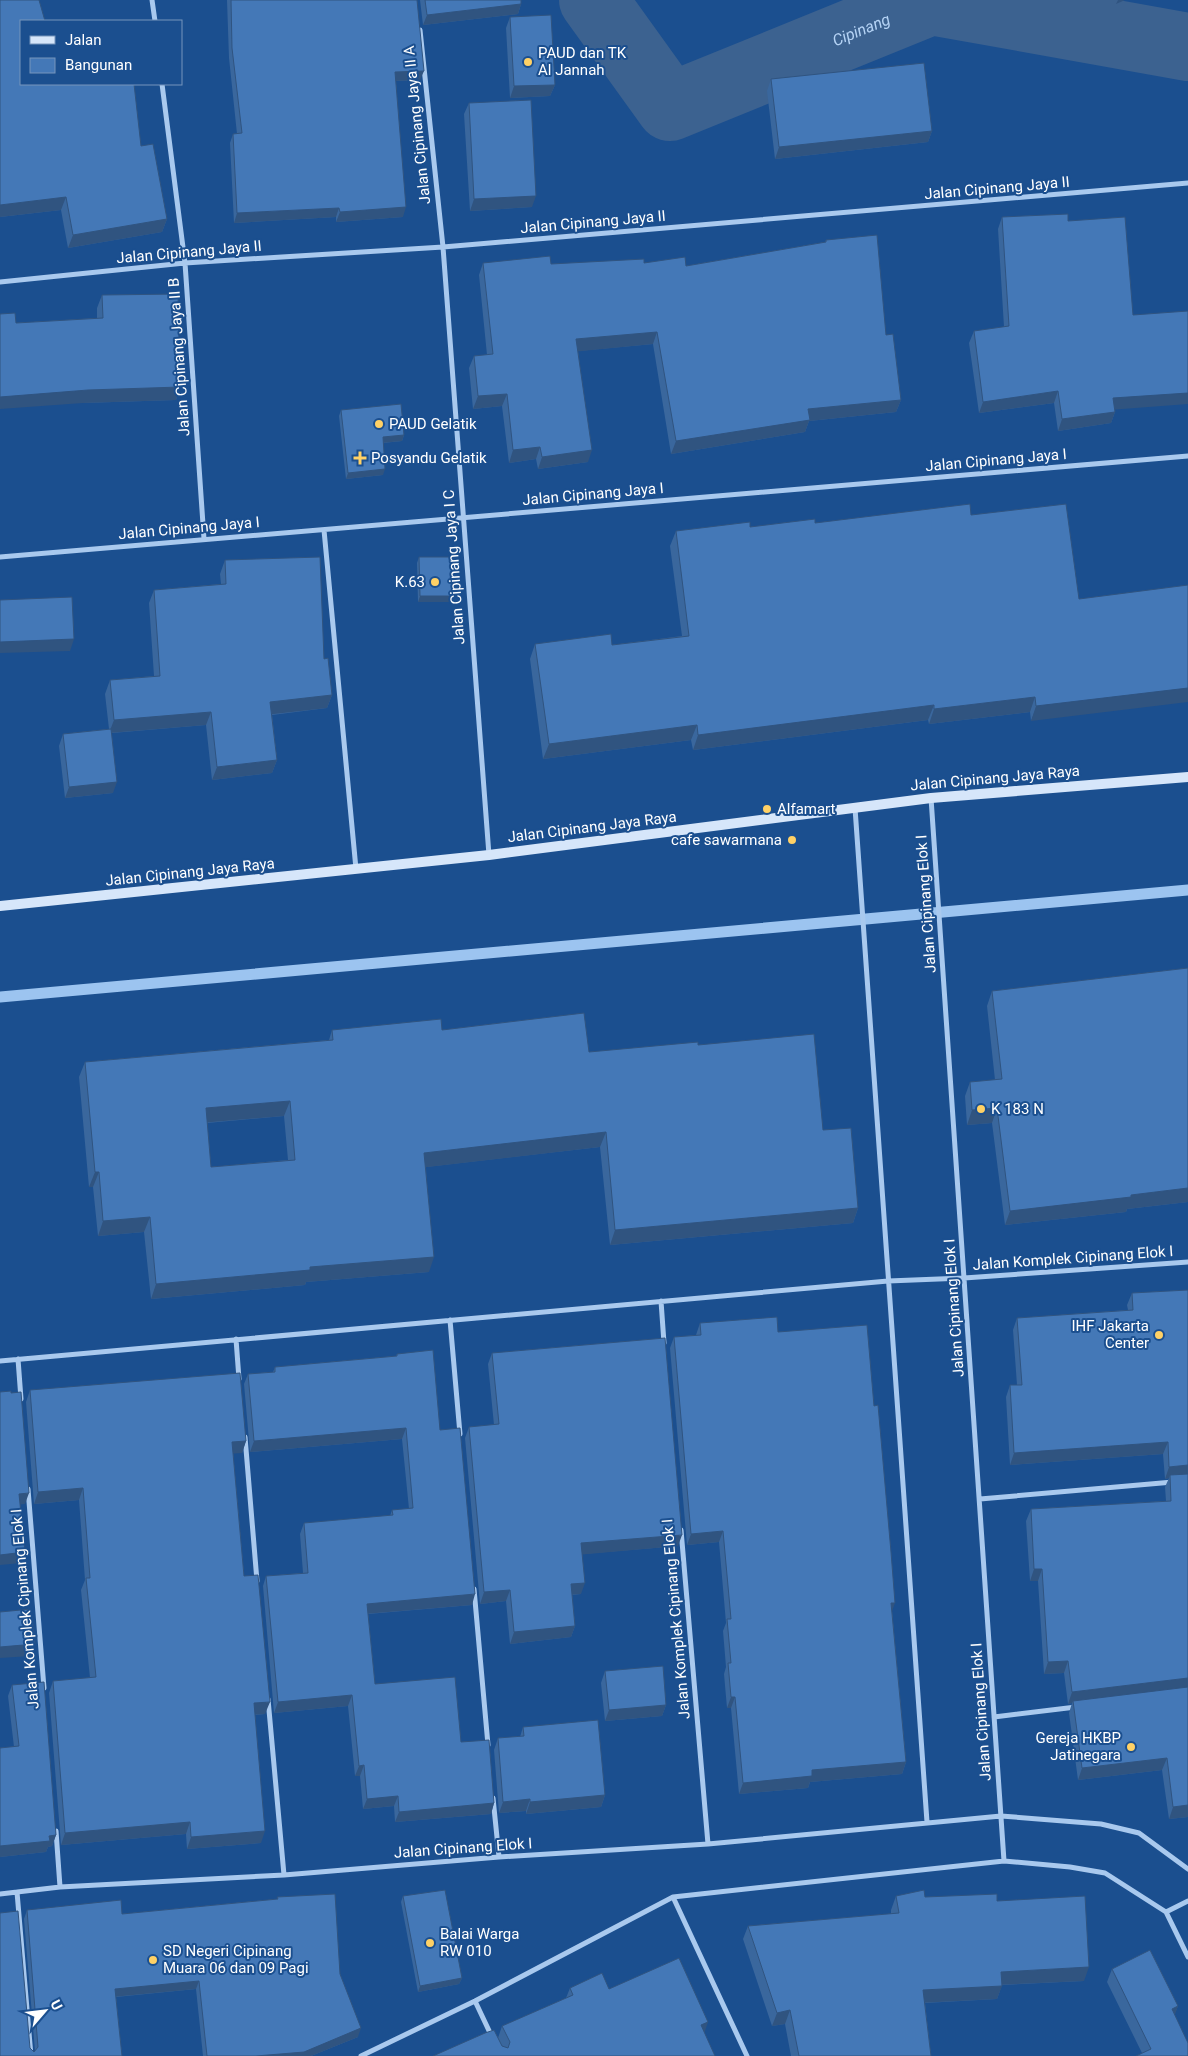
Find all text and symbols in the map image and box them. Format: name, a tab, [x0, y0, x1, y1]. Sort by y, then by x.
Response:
water label: Cipinang	[830, 10, 893, 50]
legend	[20, 20, 182, 85]
text: Jalan	[65, 31, 102, 49]
place label: PAUD dan TK Al Jannah	[538, 44, 627, 79]
street label: Jalan Cipinang Jaya II A	[400, 45, 434, 205]
text: Bangunan	[65, 56, 132, 74]
marker: PAUD dan TK Al Jannah	[522, 56, 534, 68]
street label: Jalan Cipinang Jaya II	[924, 173, 1070, 203]
street label: Jalan Cipinang Jaya II	[520, 207, 666, 237]
street label: Jalan Cipinang Jaya II	[116, 237, 262, 267]
street label: Jalan Cipinang Jaya II B	[164, 277, 194, 437]
place label: PAUD Gelatik	[389, 415, 477, 433]
marker: PAUD Gelatik	[373, 418, 385, 430]
street label: Jalan Cipinang Jaya I	[925, 445, 1067, 475]
place label: Posyandu Gelatik	[371, 449, 487, 467]
marker: Posyandu Gelatik	[353, 451, 367, 465]
street label: Jalan Cipinang Jaya I	[522, 479, 664, 509]
street label: Jalan Cipinang Jaya I C	[440, 489, 468, 645]
street label: Jalan Cipinang Jaya I	[118, 513, 260, 543]
place label: K.63	[395, 573, 425, 591]
marker: K.63	[429, 576, 441, 588]
street label: Jalan Cipinang Jaya Raya	[909, 762, 1081, 794]
place label: Alfamart	[777, 800, 836, 818]
marker: Alfamart	[761, 803, 773, 815]
street label: Jalan Cipinang Jaya Raya	[506, 808, 678, 846]
place label: cafe sawarmana	[671, 831, 782, 849]
marker: cafe sawarmana	[786, 834, 798, 846]
street label: Jalan Cipinang Elok I	[912, 834, 940, 974]
street label: Jalan Cipinang Jaya Raya	[104, 854, 276, 890]
place label: K 183 N	[991, 1100, 1044, 1118]
marker: K 183 N	[975, 1103, 987, 1115]
street label: Jalan Cipinang Elok I	[940, 1238, 968, 1378]
street label: Jalan Komplek Cipinang Elok I	[972, 1242, 1174, 1274]
place label: IHF Jakarta Center	[1071, 1317, 1149, 1352]
marker: IHF Jakarta Center	[1153, 1329, 1165, 1341]
street label: Jalan Komplek Cipinang Elok I	[7, 1508, 43, 1710]
street label: Jalan Komplek Cipinang Elok I	[658, 1518, 694, 1720]
street label: Jalan Cipinang Elok I	[967, 1642, 995, 1782]
place label: Gereja HKBP Jatinegara	[1036, 1729, 1121, 1764]
marker: Gereja HKBP Jatinegara	[1125, 1741, 1137, 1753]
street label: Jalan Cipinang Elok I	[393, 1834, 533, 1862]
place label: Balai Warga RW 010	[440, 1925, 519, 1960]
marker: Balai Warga RW 010	[424, 1937, 436, 1949]
place label: SD Negeri Cipinang Muara 06 dan 09 Pagi	[163, 1942, 309, 1977]
marker: SD Negeri Cipinang Muara 06 dan 09 Pagi	[147, 1954, 159, 1966]
north arrow	[20, 1986, 70, 2036]
text: U	[47, 1997, 66, 2013]

